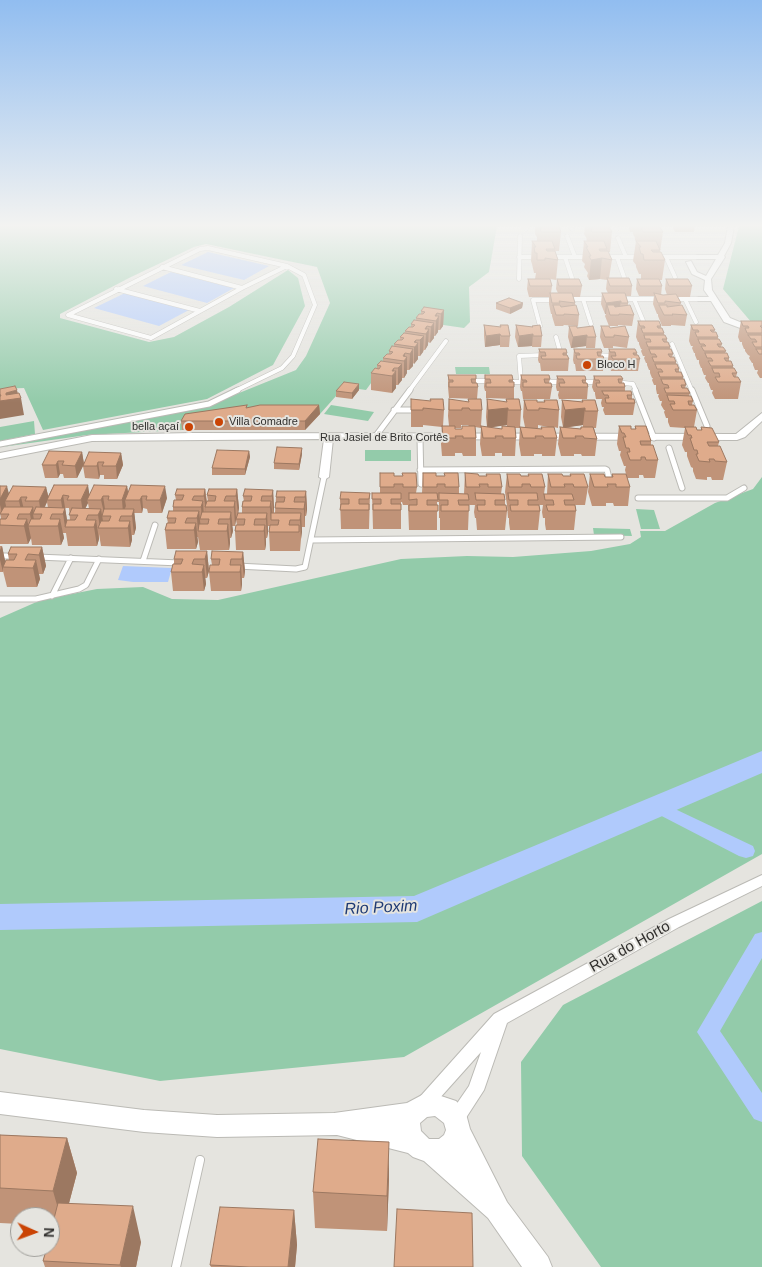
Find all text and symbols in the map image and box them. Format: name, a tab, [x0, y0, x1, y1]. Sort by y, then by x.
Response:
place label: Bloco H	[597, 358, 636, 372]
marker: Bloco H	[581, 359, 593, 371]
place label: Villa Comadre	[229, 415, 298, 429]
marker: Villa Comadre	[213, 416, 225, 428]
place label: bella açaí	[132, 420, 179, 434]
marker: bella açaí	[183, 421, 195, 433]
street label: Rua Jasiel de Brito Cortês	[320, 431, 448, 445]
water label: Rio Poxim	[344, 897, 418, 919]
street label: Rua do Horto	[587, 918, 673, 976]
north arrow	[10, 1207, 60, 1257]
text: N	[41, 1227, 57, 1238]

